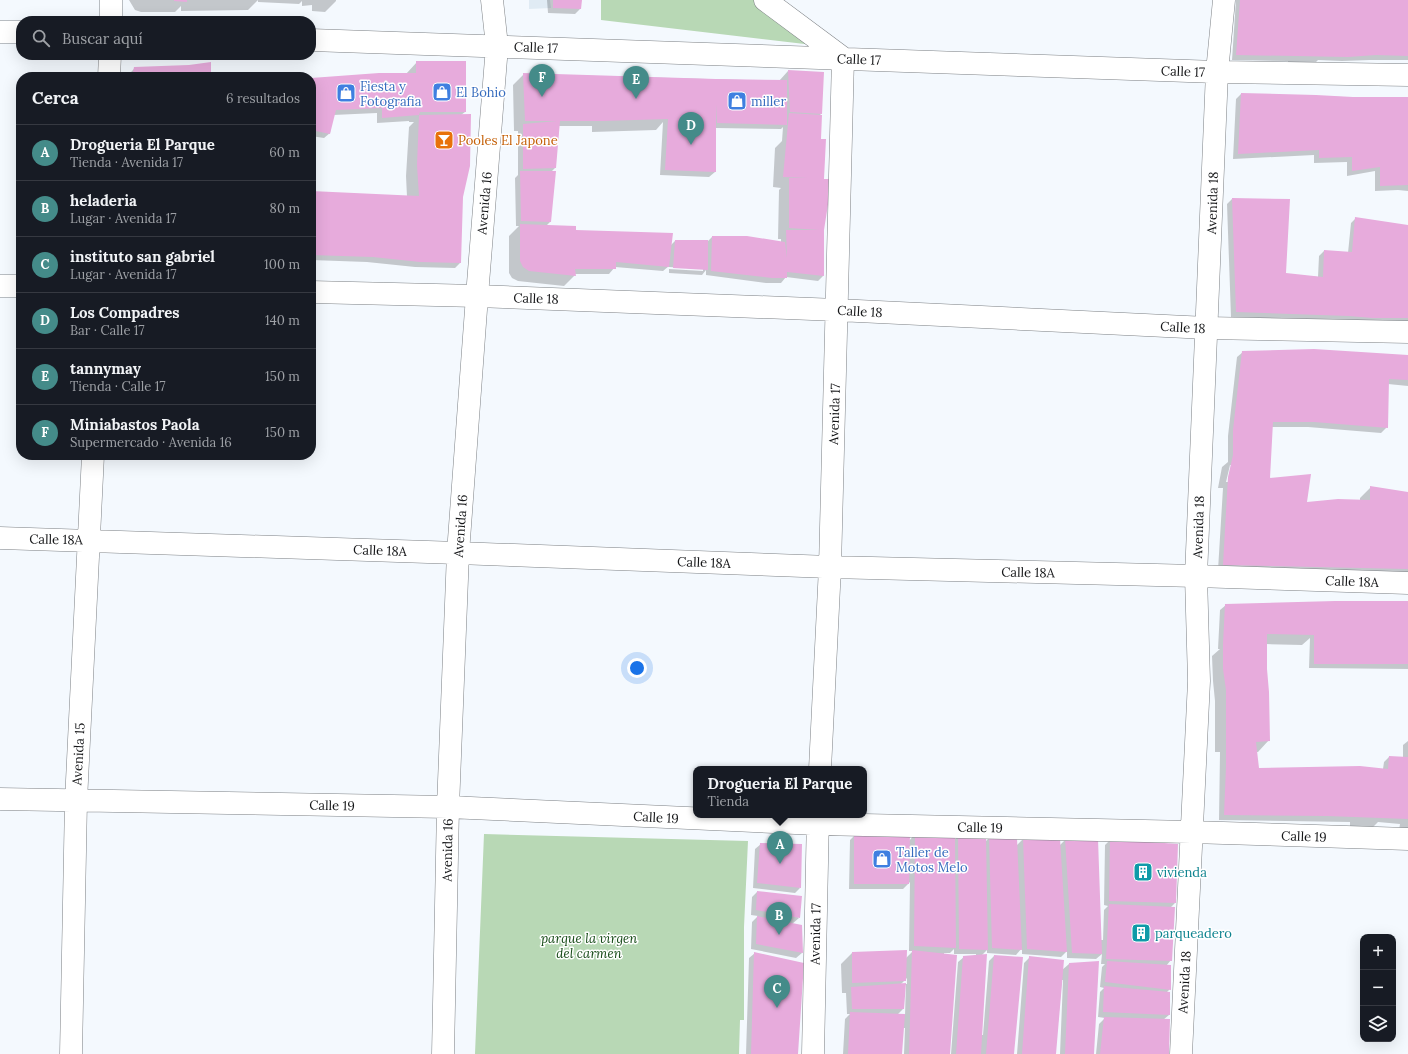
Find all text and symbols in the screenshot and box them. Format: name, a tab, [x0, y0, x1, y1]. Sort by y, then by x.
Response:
search box	[16, 16, 316, 60]
icon: search	[30, 27, 52, 49]
text: Buscar aquí	[62, 29, 143, 48]
street label: Calle 17	[514, 38, 558, 57]
street label: Calle 17	[837, 50, 881, 69]
street label: Calle 17	[1161, 62, 1205, 81]
pin: F	[529, 64, 555, 97]
pin: E	[623, 66, 649, 99]
place label: Fiesta y Fotografia	[360, 78, 422, 110]
shop icon: El Bohio	[431, 81, 453, 103]
shop icon: Fiesta y Fotografia	[335, 82, 357, 104]
place label: El Bohio	[456, 84, 506, 101]
text: Cerca	[32, 87, 79, 109]
text: 6 resultados	[226, 90, 300, 107]
shop icon: miller	[726, 90, 748, 112]
place label: miller	[751, 93, 786, 110]
pin: D	[678, 112, 704, 145]
bar icon: Pooles El Japone	[433, 129, 455, 151]
place label: Pooles El Japone	[458, 132, 558, 149]
text: Drogueria El Parque	[70, 135, 215, 154]
text: A	[41, 144, 49, 161]
text: 60 m	[269, 144, 300, 161]
text: Tienda · Avenida 17	[70, 154, 183, 171]
street label: Avenida 16	[473, 171, 496, 236]
street label: Avenida 18	[1203, 171, 1222, 236]
text: heladeria	[70, 191, 137, 210]
text: B	[41, 200, 49, 217]
text: 80 m	[270, 200, 300, 217]
text: Lugar · Avenida 17	[70, 210, 176, 227]
text: instituto san gabriel	[70, 247, 215, 266]
text: C	[41, 256, 49, 273]
text: 100 m	[264, 256, 300, 273]
text: Lugar · Avenida 17	[70, 266, 176, 283]
street label: Calle 18	[513, 289, 559, 308]
street label: Calle 18	[837, 302, 883, 321]
text: Los Compadres	[70, 303, 180, 322]
text: D	[40, 312, 50, 329]
text: 140 m	[265, 312, 300, 329]
street label: Calle 18	[1160, 318, 1206, 337]
text: Bar · Calle 17	[70, 322, 145, 339]
text: tannymay	[70, 359, 141, 378]
text: E	[41, 368, 49, 385]
text: 150 m	[265, 368, 300, 385]
text: Tienda · Calle 17	[70, 378, 166, 395]
street label: Avenida 17	[825, 383, 844, 446]
text: Miniabastos Paola	[70, 415, 200, 434]
text: F	[41, 424, 49, 441]
text: 150 m	[265, 424, 300, 441]
text: Supermercado · Avenida 16	[70, 434, 232, 451]
street label: Avenida 16	[450, 494, 471, 559]
street label: Avenida 18	[1189, 495, 1208, 560]
street label: Calle 18A	[29, 531, 84, 548]
street label: Calle 18A	[353, 541, 408, 560]
street label: Calle 18A	[677, 553, 732, 572]
street label: Calle 18A	[1001, 564, 1056, 581]
street label: Calle 18A	[1325, 572, 1380, 591]
your location	[627, 658, 647, 678]
street label: Avenida 15	[68, 722, 89, 787]
popup	[693, 766, 867, 818]
text: Drogueria El Parque	[708, 774, 852, 793]
text: Tienda	[708, 793, 749, 810]
street label: Calle 19	[309, 797, 355, 814]
street label: Calle 19	[633, 808, 679, 827]
street label: Avenida 16	[438, 818, 457, 883]
street label: Calle 19	[957, 819, 1003, 836]
street label: Calle 19	[1281, 827, 1327, 846]
pin: A	[767, 831, 793, 864]
place label: Taller de Motos Melo	[896, 844, 968, 876]
shop icon: Taller de Motos Melo	[871, 848, 893, 870]
building icon: vivienda	[1132, 861, 1154, 883]
place label: vivienda	[1157, 864, 1207, 881]
pin: B	[766, 902, 792, 935]
street label: Avenida 17	[806, 903, 825, 966]
building icon: parqueadero	[1130, 922, 1152, 944]
place label: parqueadero	[1155, 925, 1232, 942]
park label: parque la virgen del carmen	[541, 930, 637, 962]
map controls	[1360, 934, 1396, 1042]
button: +	[1360, 934, 1396, 970]
street label: Avenida 18	[1174, 950, 1195, 1015]
button: −	[1360, 970, 1396, 1006]
pin: C	[764, 975, 790, 1008]
button: layers	[1360, 1006, 1396, 1042]

